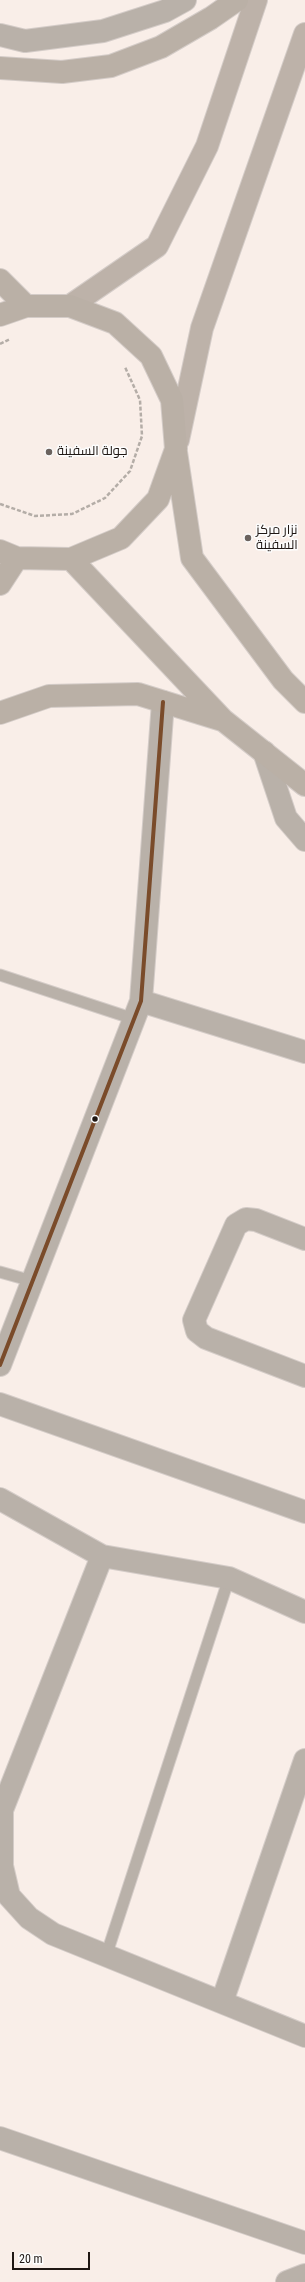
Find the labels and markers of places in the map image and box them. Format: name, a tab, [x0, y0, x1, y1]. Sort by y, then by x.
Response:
place label: جولة السفينة	[57, 444, 128, 460]
marker: جولة السفينة	[44, 447, 54, 457]
place label: نزار مركز السفينة	[256, 523, 298, 554]
marker: نزار مركز السفينة	[243, 533, 253, 543]
unlabelled marker	[90, 1114, 100, 1124]

